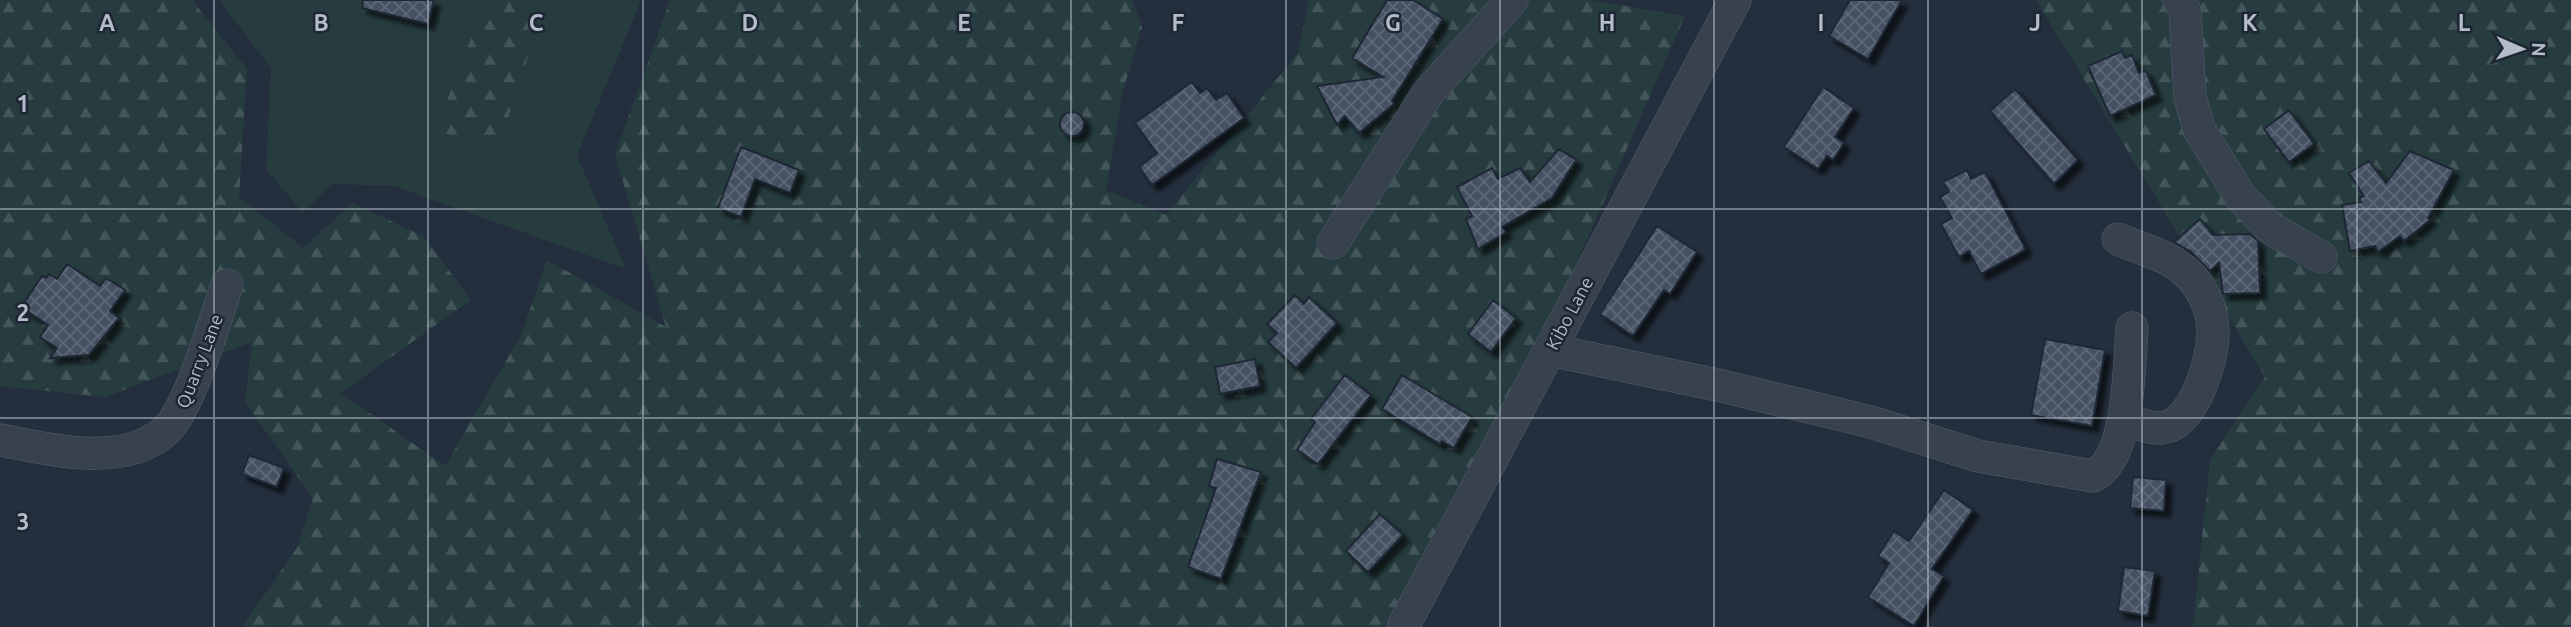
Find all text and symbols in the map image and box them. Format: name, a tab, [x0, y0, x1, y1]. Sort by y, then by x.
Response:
text: A	[99, 10, 115, 35]
text: B	[313, 10, 329, 35]
text: C	[529, 10, 544, 35]
text: D	[742, 10, 758, 35]
text: E	[957, 10, 971, 35]
text: F	[1172, 10, 1185, 35]
text: G	[1385, 10, 1401, 35]
text: H	[1599, 10, 1615, 35]
text: I	[1818, 10, 1824, 35]
text: J	[2029, 10, 2041, 35]
text: K	[2242, 10, 2258, 35]
text: L	[2458, 10, 2471, 35]
north arrow	[2487, 14, 2557, 84]
text: N	[2528, 42, 2550, 57]
text: 1	[17, 91, 29, 116]
street label: Kibo Lane	[1542, 273, 1596, 353]
text: 2	[17, 300, 29, 325]
street label: Quarry Lane	[172, 311, 227, 411]
text: 3	[17, 509, 29, 534]

